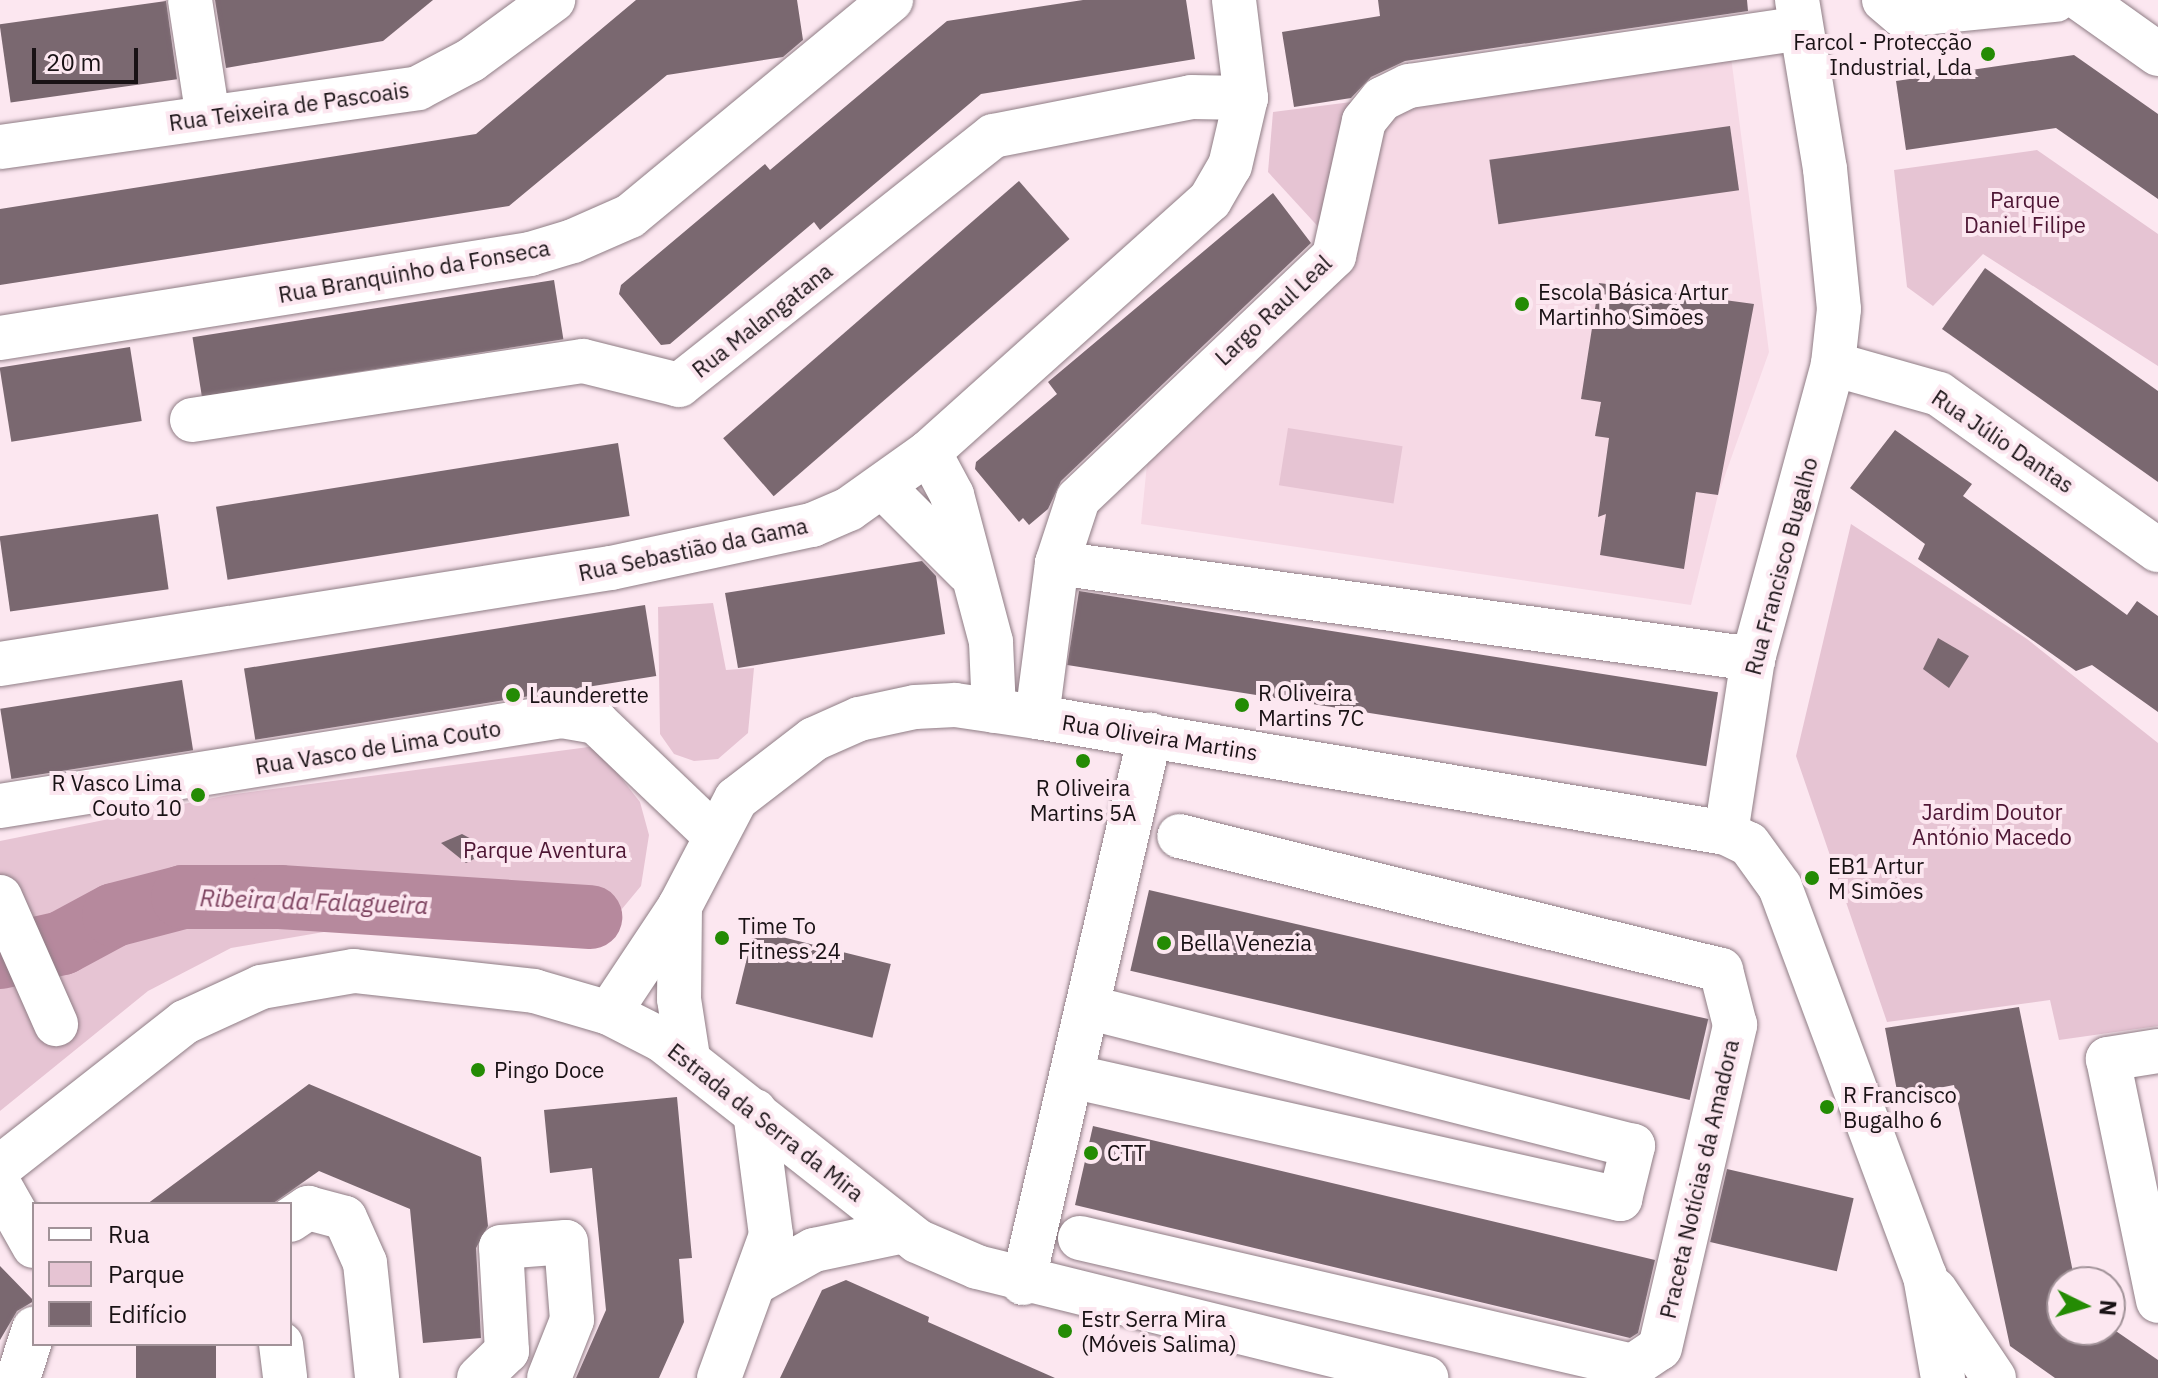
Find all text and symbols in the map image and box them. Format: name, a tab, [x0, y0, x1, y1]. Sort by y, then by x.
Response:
place label: Farcol - Protecção Industrial, Lda	[1793, 28, 1972, 80]
scale bar	[36, 32, 142, 82]
marker: Farcol - Protecção Industrial, Lda	[1979, 45, 1997, 63]
text: 20 m	[46, 46, 101, 78]
street label: Rua Teixeira de Pascoais	[167, 76, 411, 136]
park label: Parque Daniel Filipe	[1964, 186, 2086, 238]
street label: Rua Branquinho da Fonseca	[276, 234, 552, 308]
street label: Largo Raul Leal	[1209, 249, 1337, 371]
street label: Rua Malangatana	[687, 257, 837, 383]
place label: Escola Básica Artur Martinho Simões	[1538, 278, 1729, 330]
marker: Escola Básica Artur Martinho Simões	[1513, 295, 1531, 313]
street label: Rua Júlio Dantas	[1927, 384, 2079, 498]
street label: Rua Francisco Bugalho	[1739, 454, 1823, 678]
street label: Rua Sebastião da Gama	[576, 512, 810, 586]
place label: R Oliveira Martins 7C	[1258, 679, 1364, 730]
place label: Launderette	[529, 682, 649, 708]
marker: Launderette	[504, 686, 522, 704]
marker: R Oliveira Martins 7C	[1233, 696, 1251, 714]
street label: Rua Oliveira Martins	[1060, 708, 1260, 766]
street label: Rua Vasco de Lima Couto	[253, 715, 503, 779]
marker: R Oliveira Martins 5A	[1074, 752, 1092, 770]
place label: R Vasco Lima Couto 10	[52, 769, 182, 820]
place label: R Oliveira Martins 5A	[1030, 774, 1136, 826]
marker: R Vasco Lima Couto 10	[189, 786, 207, 804]
park label: Jardim Doutor António Macedo	[1912, 798, 2072, 850]
park label: Parque Aventura	[463, 837, 627, 863]
place label: EB1 Artur M Simões	[1828, 852, 1924, 904]
marker: EB1 Artur M Simões	[1803, 869, 1821, 887]
water label: Ribeira da Falagueira	[199, 884, 429, 920]
place label: Time To Fitness 24	[738, 912, 841, 964]
marker: Time To Fitness 24	[713, 929, 731, 947]
place label: Bella Venezia	[1180, 930, 1312, 956]
marker: Bella Venezia	[1155, 934, 1173, 952]
street label: Estrada da Serra da Mira	[663, 1037, 869, 1207]
street label: Praceta Notícias da Amadora	[1654, 1037, 1744, 1321]
place label: Pingo Doce	[494, 1057, 604, 1083]
marker: Pingo Doce	[469, 1061, 487, 1079]
place label: R Francisco Bugalho 6	[1843, 1081, 1957, 1132]
marker: R Francisco Bugalho 6	[1818, 1098, 1836, 1116]
place label: CTT	[1107, 1140, 1146, 1166]
marker: CTT	[1082, 1144, 1100, 1162]
legend	[32, 1202, 292, 1346]
text: Rua	[108, 1218, 150, 1250]
text: Parque	[108, 1258, 185, 1290]
north arrow	[2046, 1266, 2126, 1346]
text: Edifício	[108, 1298, 187, 1330]
text: N	[2093, 1299, 2124, 1317]
place label: Estr Serra Mira (Móveis Salima)	[1081, 1305, 1237, 1356]
marker: Estr Serra Mira (Móveis Salima)	[1056, 1322, 1074, 1340]

